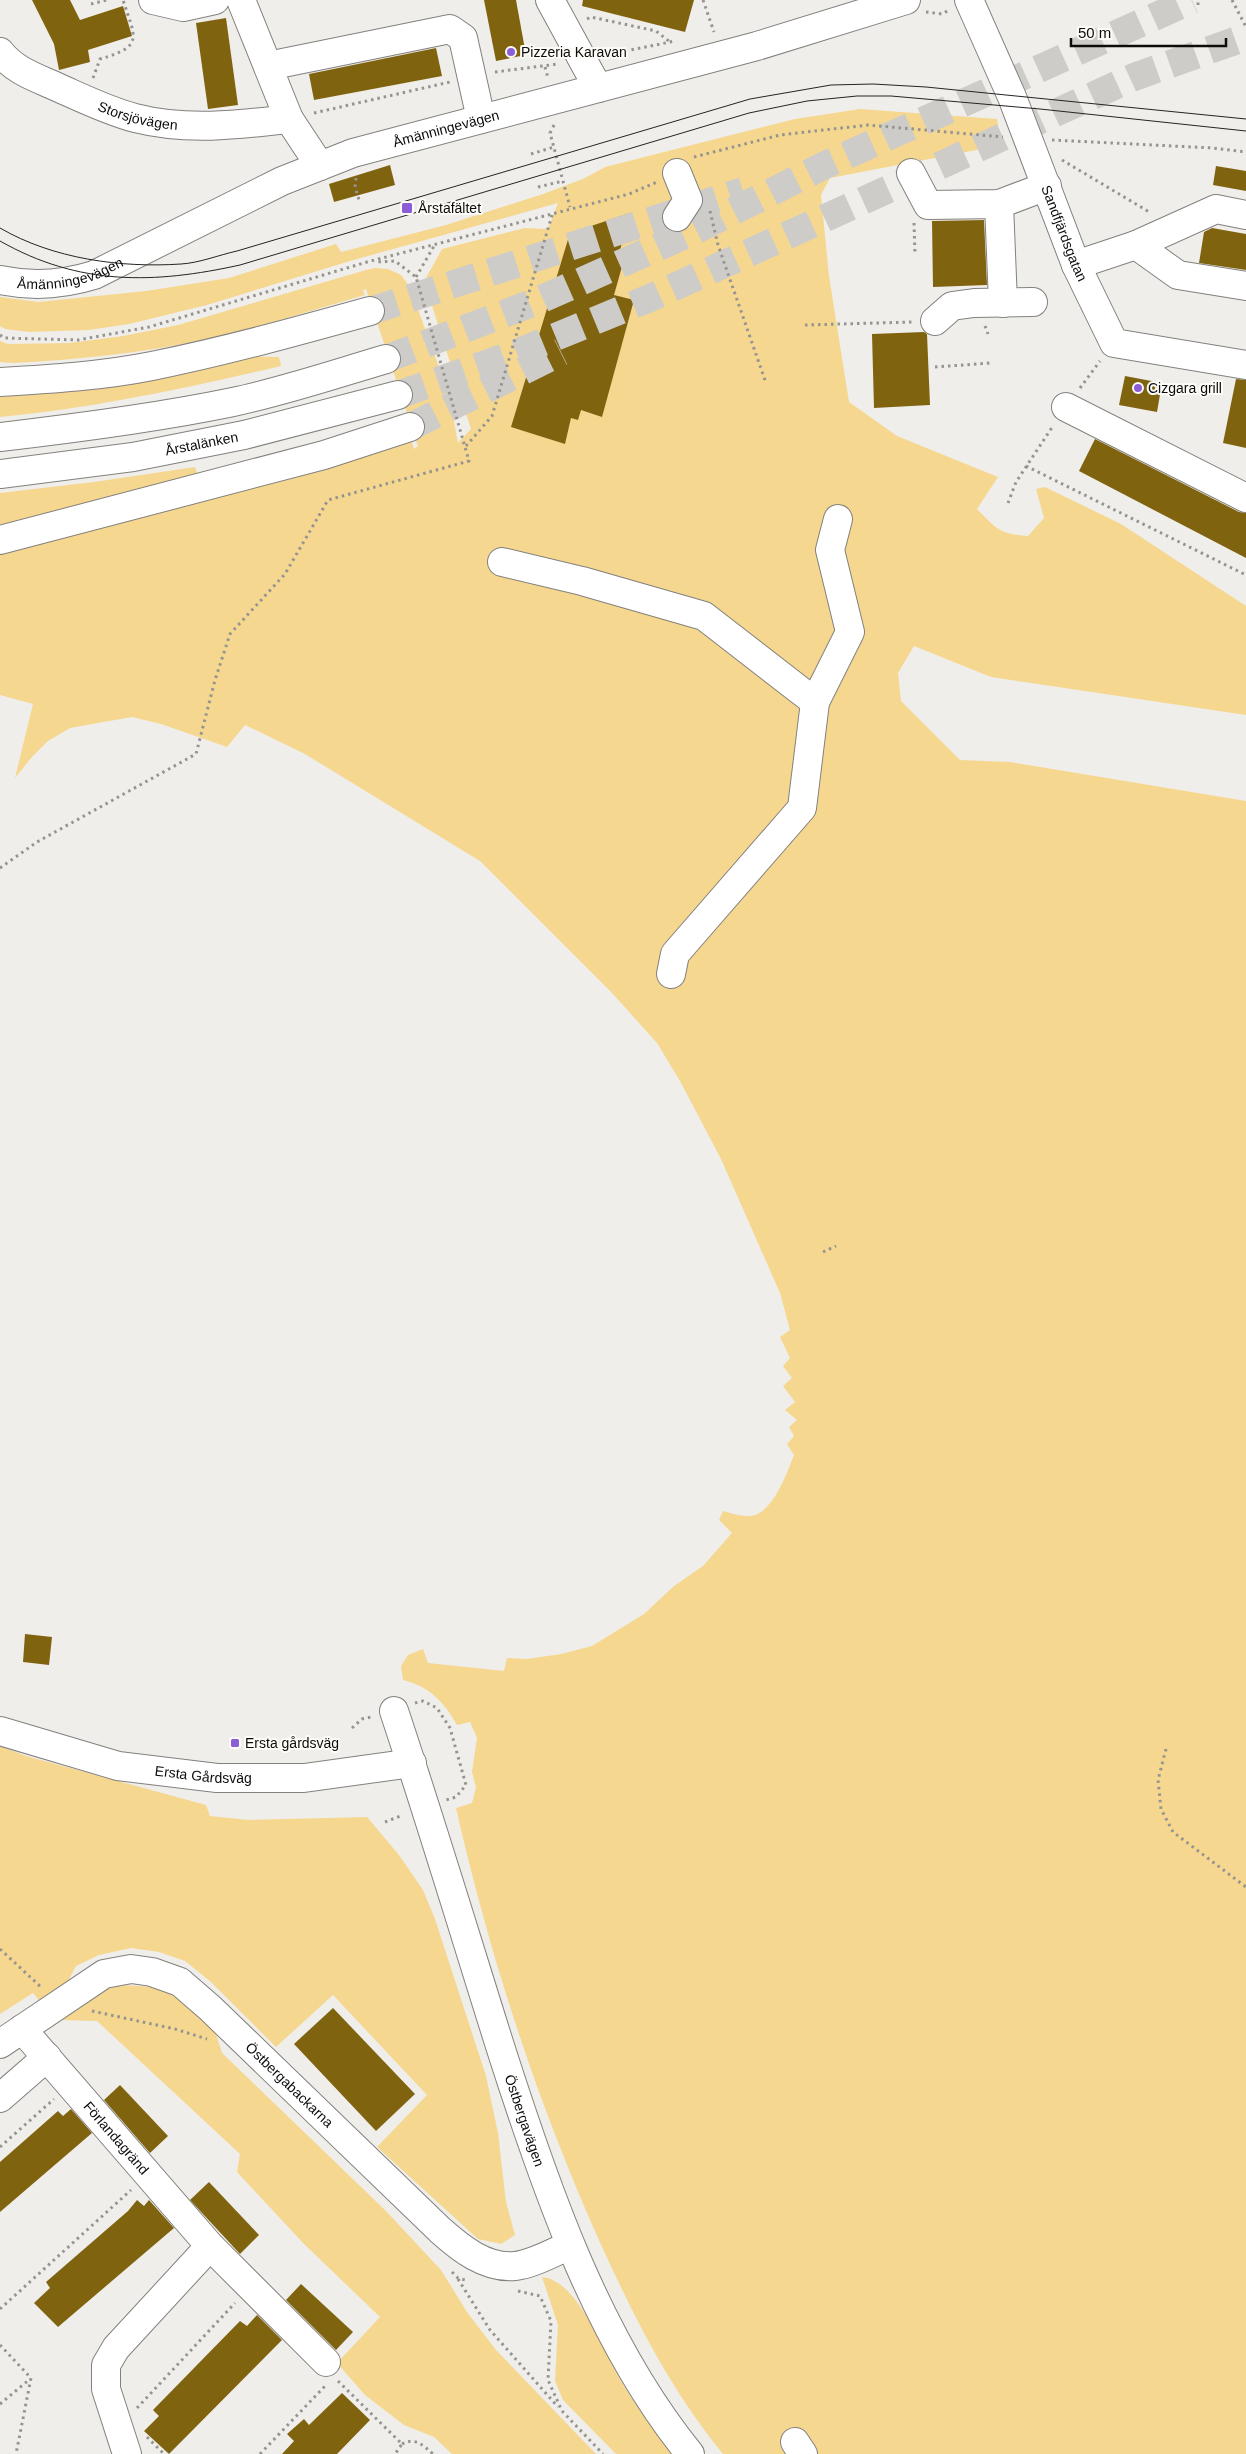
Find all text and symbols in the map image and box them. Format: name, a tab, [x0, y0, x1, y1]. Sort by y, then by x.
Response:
scale bar	[1071, 15, 1226, 47]
text: 50 m	[1078, 24, 1111, 41]
place label: Pizzeria Karavan	[521, 44, 627, 60]
marker: Pizzeria Karavan	[505, 46, 517, 58]
street label: Storsjövägen	[96, 98, 178, 133]
street label: Åmänningevägen	[391, 107, 501, 150]
street label: Sandfjärdsgatan	[1038, 183, 1091, 284]
place label: Årstafältet	[418, 200, 481, 216]
marker: Årstafältet	[400, 201, 414, 215]
street label: Åmänningevägen	[16, 254, 126, 292]
place label: Cizgara grill	[1148, 380, 1222, 396]
marker: Cizgara grill	[1132, 382, 1144, 394]
street label: Årstalänken	[164, 428, 239, 458]
place label: Ersta gårdsväg	[245, 1735, 339, 1751]
marker: Ersta gårdsväg	[229, 1737, 241, 1749]
street label: Ersta Gårdsväg	[154, 1763, 252, 1786]
street label: Östbergabackarna	[242, 2038, 337, 2131]
street label: Östbergavägen	[502, 2072, 548, 2169]
street label: Förlandagränd	[80, 2098, 152, 2178]

